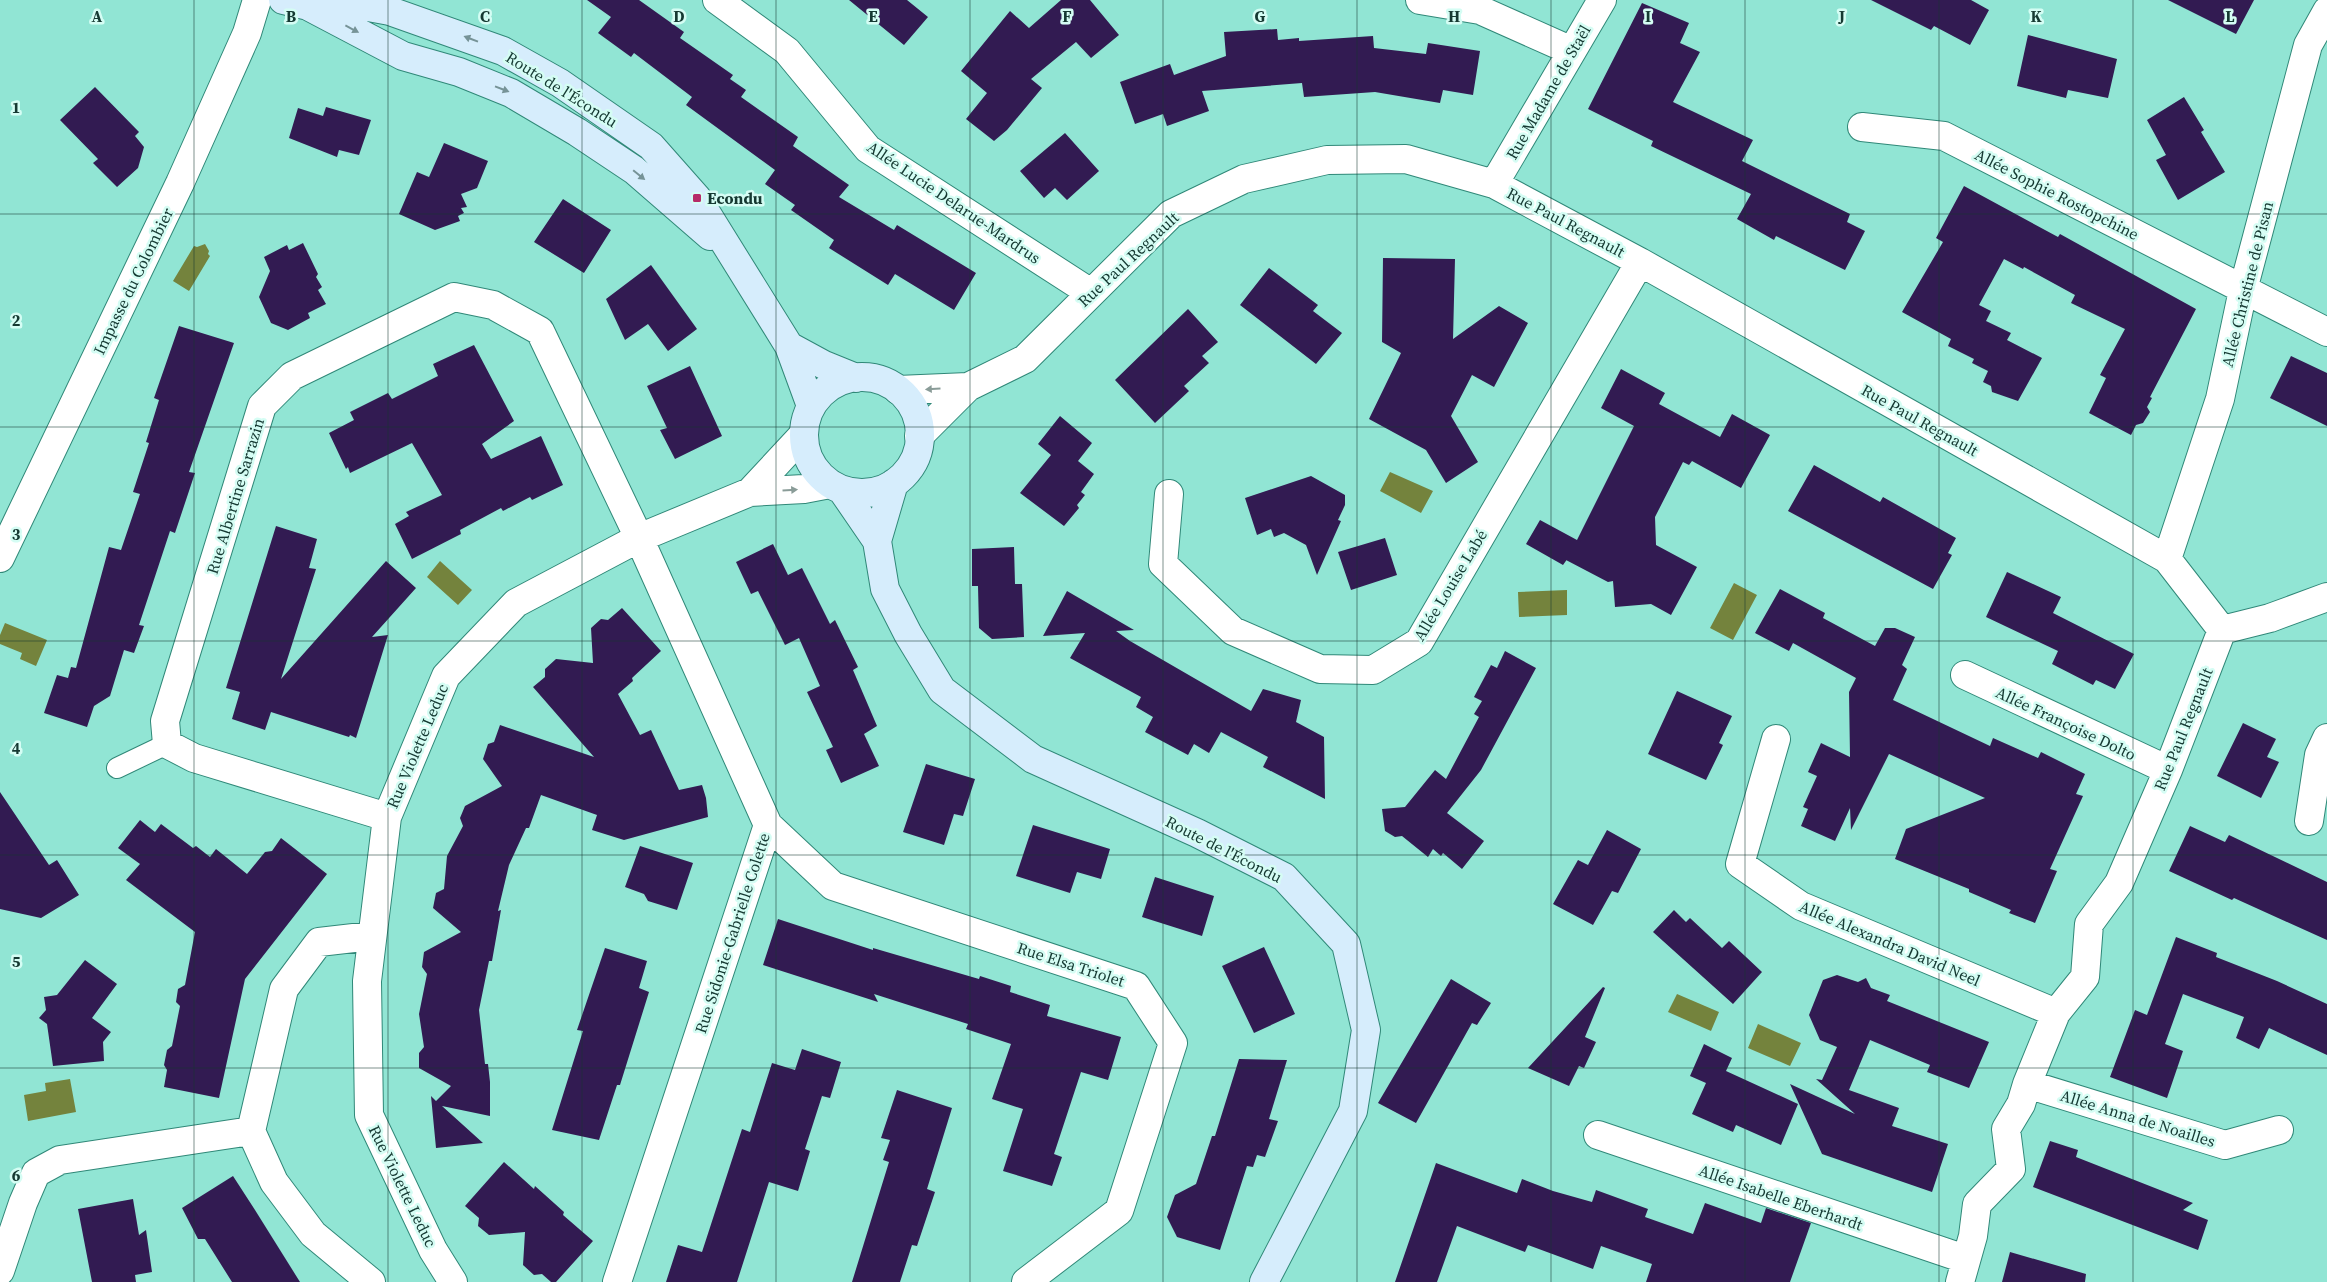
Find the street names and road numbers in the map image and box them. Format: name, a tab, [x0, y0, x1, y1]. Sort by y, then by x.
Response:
street label: Rue Madame de Staël	[1500, 21, 1596, 163]
street label: Route de l'Écondu	[502, 46, 622, 132]
street label: Allée Lucie Delarue-Mardrus	[863, 136, 1045, 268]
street label: Allée Sophie Rostopchine	[1971, 143, 2143, 245]
street label: Rue Paul Regnault	[1503, 182, 1629, 263]
street label: Allée Christine de Pisan	[2216, 199, 2278, 369]
street label: Impasse du Colombier	[88, 204, 178, 358]
street label: Rue Paul Regnault	[1073, 206, 1184, 312]
street label: Rue Paul Regnault	[1858, 379, 1983, 462]
street label: Rue Albertine Sarrazin	[201, 415, 269, 577]
street label: Allée Louise Labé	[1408, 525, 1492, 645]
street label: Rue Paul Regnault	[2148, 664, 2218, 794]
street label: Rue Violette Leduc	[381, 680, 453, 812]
street label: Allée Françoise Dolto	[1992, 681, 2140, 765]
street label: Route de l'Écondu	[1162, 810, 1286, 888]
street label: Rue Sidonie-Gabrielle Colette	[689, 830, 775, 1036]
street label: Allée Alexandra David Neel	[1796, 895, 1984, 991]
street label: Rue Elsa Triolet	[1014, 936, 1128, 992]
street label: Allée Anna de Noailles	[2058, 1084, 2218, 1152]
street label: Rue Violette Leduc	[364, 1121, 442, 1251]
street label: Allée Isabelle Eberhardt	[1696, 1159, 1867, 1236]

